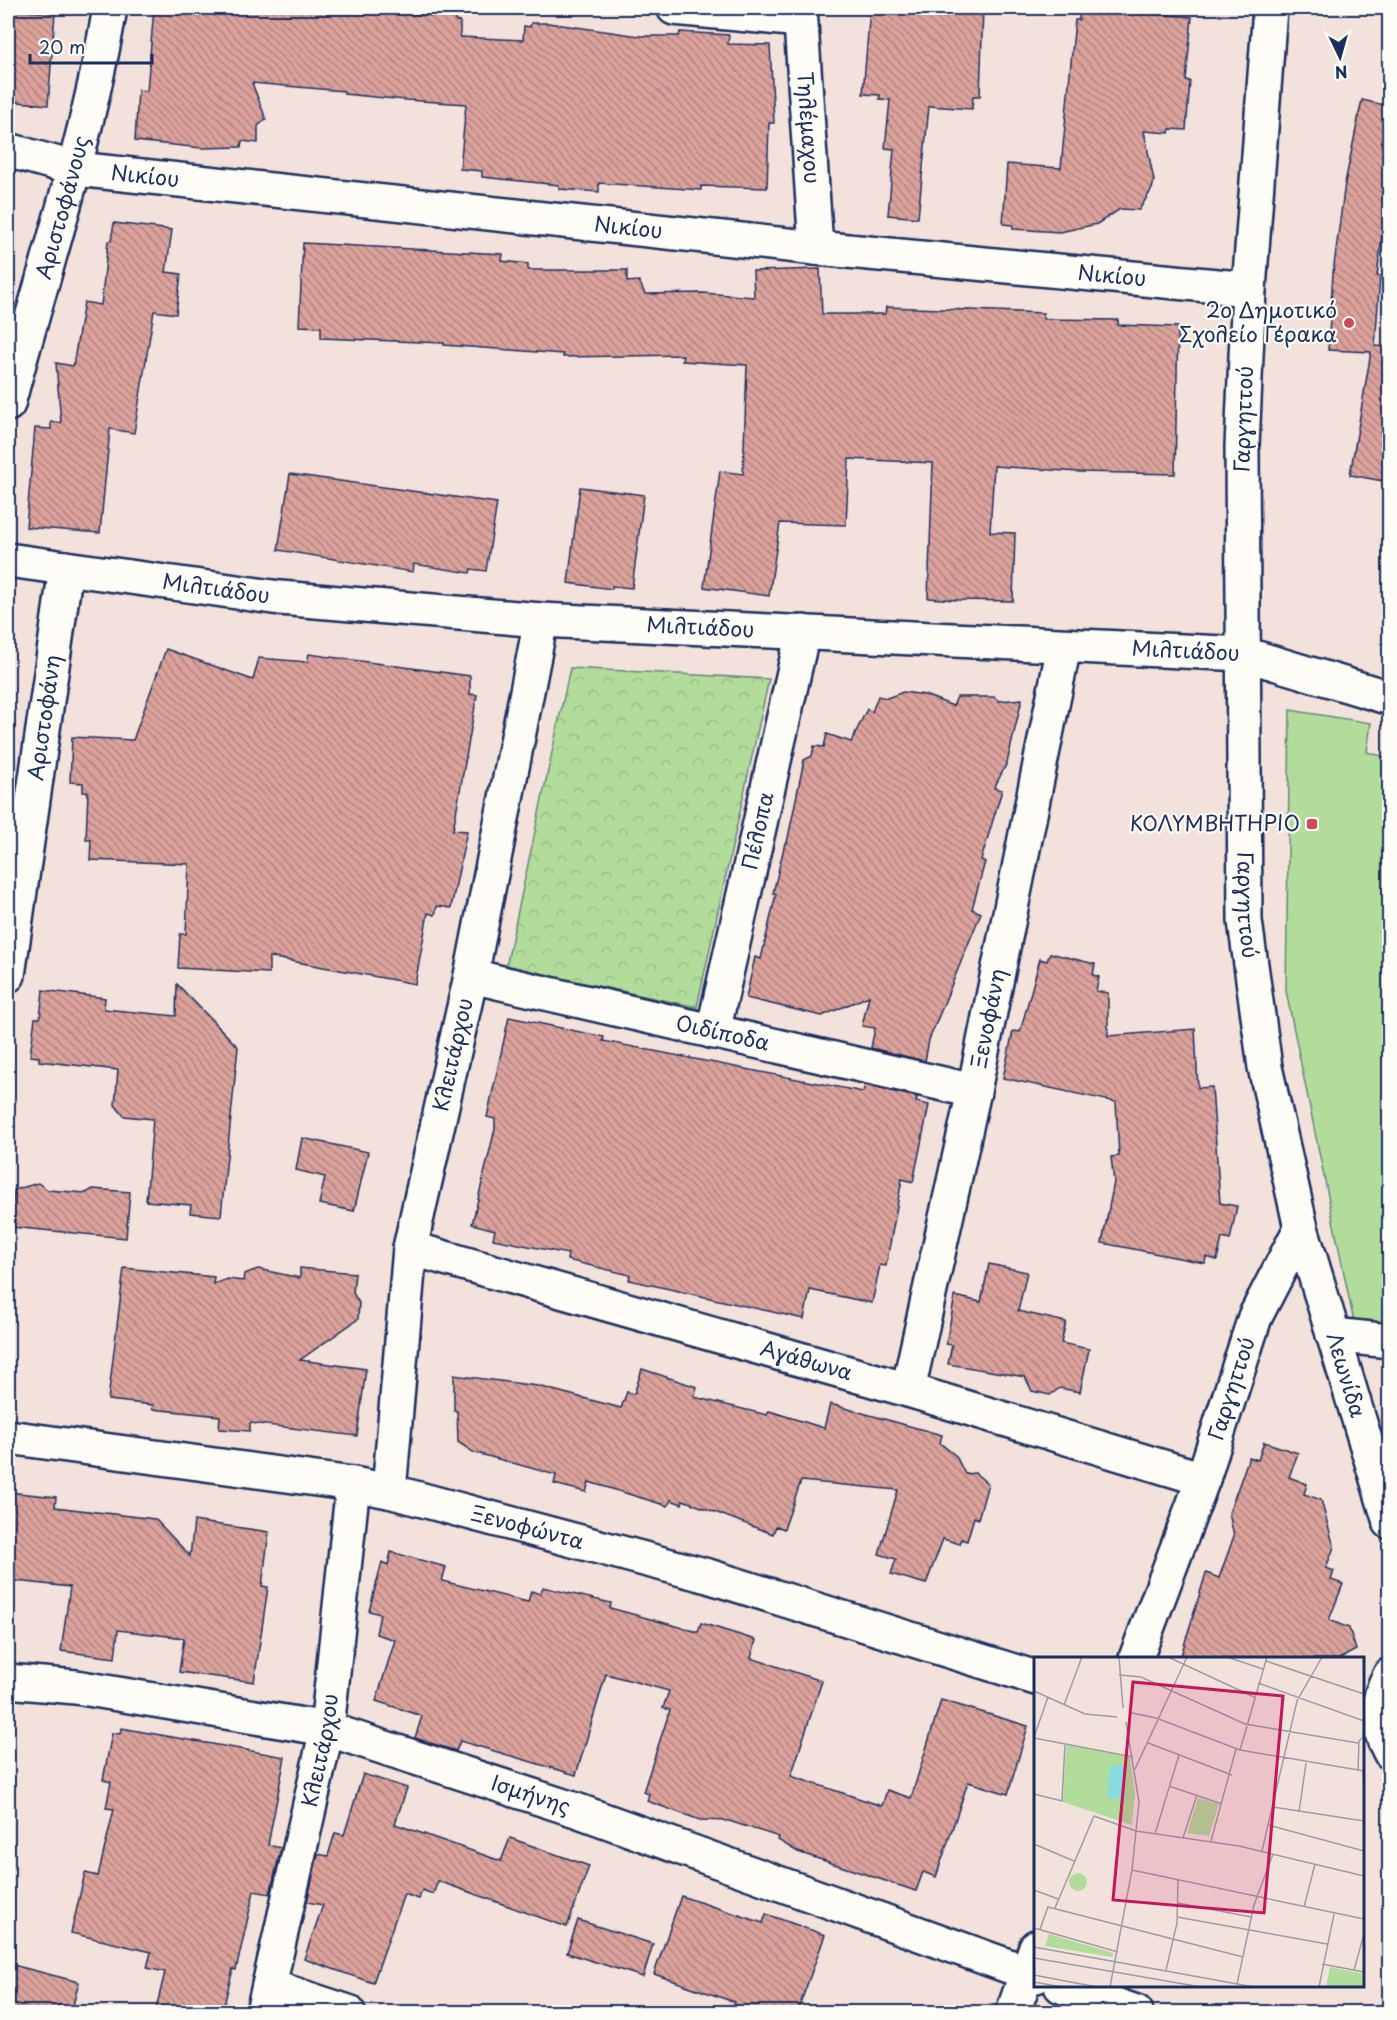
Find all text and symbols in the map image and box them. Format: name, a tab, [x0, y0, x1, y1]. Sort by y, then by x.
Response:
scale bar	[30, 27, 152, 65]
north arrow	[1310, 27, 1370, 87]
text: 20 m	[39, 33, 85, 60]
text: N	[1334, 60, 1349, 85]
street label: Τηλέμαχου	[790, 71, 830, 185]
street label: Αριστοφάνους	[26, 132, 96, 282]
street label: Νικίου	[109, 155, 181, 194]
street label: Νικίου	[593, 206, 664, 246]
street label: Νικίου	[1076, 255, 1148, 293]
place label: 2ο Δημοτικό Σχολείο Γέρακα	[1179, 293, 1337, 349]
marker: 2ο Δημοτικό Σχολείο Γέρακα	[1342, 316, 1356, 330]
street label: Γαργηττού	[1224, 365, 1260, 473]
street label: Μιλτιάδου	[161, 564, 272, 610]
street label: Μιλτιάδου	[646, 607, 755, 644]
street label: Μιλτιάδου	[1131, 631, 1241, 668]
street label: Αριστοφάνη	[18, 652, 67, 782]
street label: Πέλοπα	[732, 788, 781, 873]
place label: ΚΟΛΥΜΒΗΤΗΡΙΟ	[1129, 806, 1300, 838]
marker: ΚΟΛΥΜΒΗΤΗΡΙΟ	[1305, 817, 1319, 831]
street label: Γαργηττού	[1231, 852, 1268, 960]
street label: Ξενοφάνη	[961, 966, 1012, 1071]
street label: Κλειτάρχου	[423, 995, 480, 1114]
street label: Οιδίποδα	[673, 1005, 773, 1058]
street label: Λεωνίδα	[1319, 1328, 1375, 1421]
street label: Αγάθωνα	[757, 1331, 857, 1387]
street label: Γαργηττού	[1199, 1332, 1262, 1444]
street label: Ξενοφώντα	[468, 1496, 588, 1556]
inset map	[1034, 1657, 1364, 1987]
street label: Κλειτάρχου	[292, 1692, 345, 1810]
street label: Ισμήνης	[488, 1766, 575, 1821]

